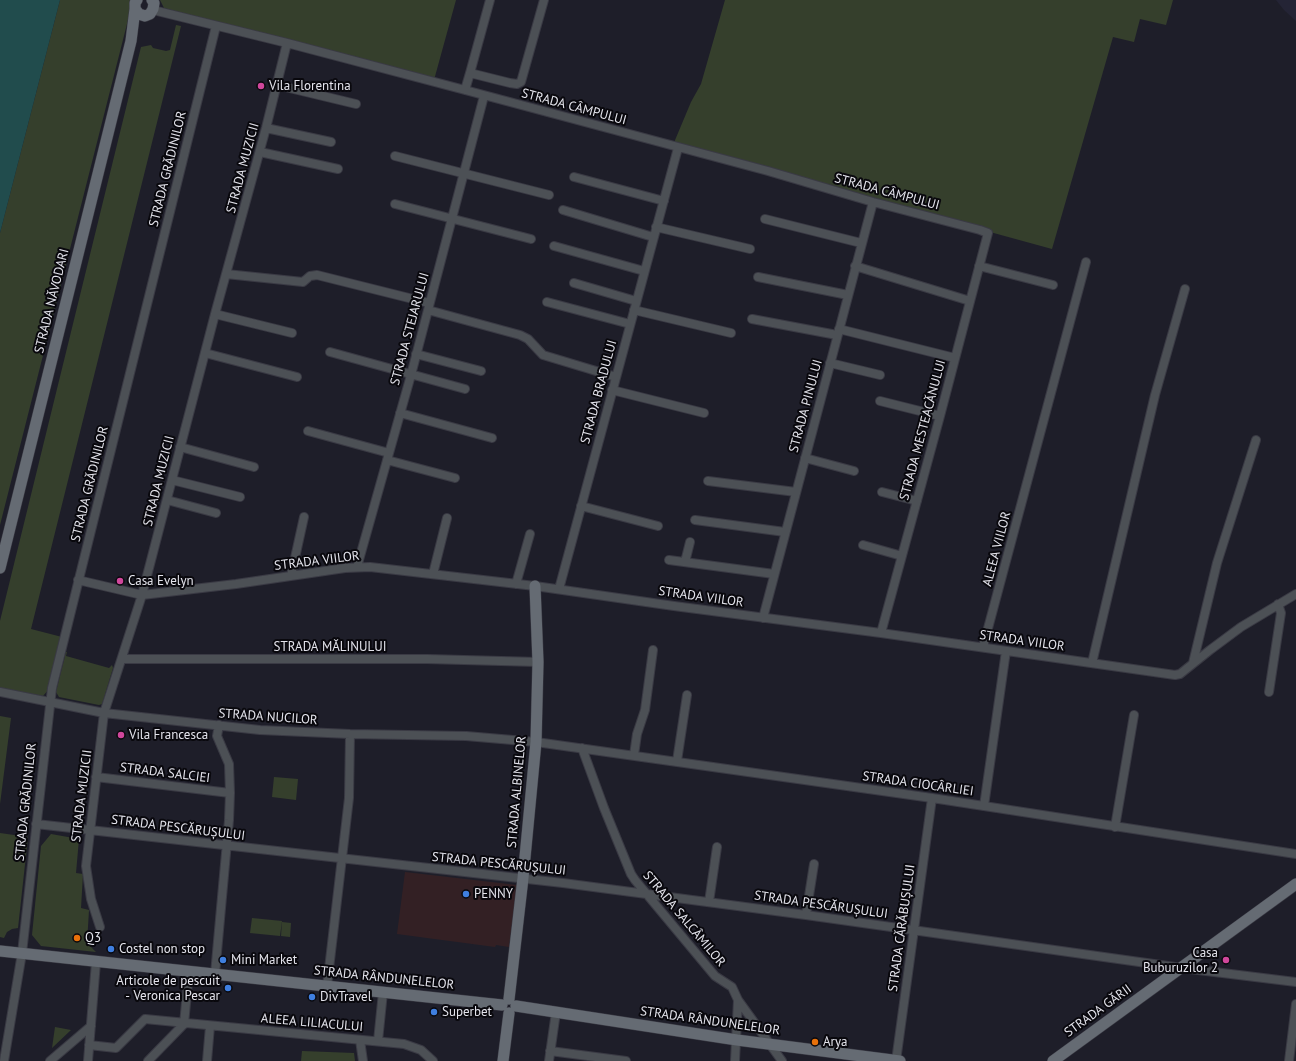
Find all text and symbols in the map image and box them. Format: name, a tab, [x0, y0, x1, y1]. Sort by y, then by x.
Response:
place label: Vila Florentina	[269, 78, 351, 94]
marker: Vila Florentina	[256, 81, 266, 91]
street label: STRADA CÂMPULUI	[520, 85, 628, 129]
street label: STRADA GRĂDINILOR	[146, 110, 190, 228]
street label: STRADA MUZICII	[223, 121, 263, 215]
street label: STRADA CÂMPULUI	[833, 170, 941, 214]
street label: STRADA NĂVODARI	[31, 247, 73, 355]
street label: STRADA STEJARULUI	[387, 271, 433, 387]
street label: STRADA BRADULUI	[578, 338, 620, 446]
street label: STRADA PINULUI	[786, 358, 826, 454]
street label: STRADA MESTEACĂNULUI	[897, 358, 949, 502]
street label: STRADA GRĂDINILOR	[68, 425, 112, 543]
street label: STRADA MUZICII	[140, 434, 178, 528]
street label: ALEEA VIILOR	[980, 510, 1014, 588]
street label: STRADA VIILOR	[273, 548, 361, 574]
place label: Casa Evelyn	[128, 573, 194, 589]
marker: Casa Evelyn	[115, 576, 125, 586]
street label: STRADA VIILOR	[657, 583, 745, 611]
street label: STRADA VIILOR	[978, 627, 1066, 655]
street label: STRADA MĂLINULUI	[274, 639, 386, 655]
street label: STRADA NUCILOR	[218, 706, 318, 728]
place label: Vila Francesca	[129, 727, 208, 743]
marker: Vila Francesca	[116, 730, 126, 740]
street label: STRADA ALBINELOR	[504, 735, 530, 849]
street label: STRADA GRĂDINILOR	[12, 742, 40, 862]
street label: STRADA MUZICII	[69, 749, 95, 843]
street label: STRADA SALCIEI	[119, 760, 211, 786]
street label: STRADA CIOCÂRLIEI	[861, 768, 975, 800]
street label: STRADA PESCĂRUȘULUI	[110, 812, 246, 844]
street label: STRADA PESCĂRUȘULUI	[431, 849, 567, 879]
street label: STRADA CĂRĂBUȘULUI	[885, 863, 919, 993]
street label: STRADA SALCÂMILOR	[639, 868, 729, 970]
place label: PENNY	[474, 886, 513, 902]
street label: STRADA PESCĂRUȘULUI	[753, 888, 889, 922]
marker: PENNY	[461, 889, 471, 899]
place label: Q3	[85, 930, 101, 946]
marker: Q3	[72, 933, 82, 943]
place label: Costel non stop	[119, 941, 205, 957]
marker: Costel non stop	[106, 944, 116, 954]
place label: Casa Buburuzilor 2	[1143, 945, 1218, 976]
place label: Mini Market	[231, 952, 297, 968]
marker: Mini Market	[218, 955, 228, 965]
marker: Casa Buburuzilor 2	[1221, 955, 1231, 965]
street label: STRADA RÂNDUNELELOR	[313, 963, 455, 993]
place label: Articole de pescuit - Veronica Pescar	[116, 973, 220, 1004]
street label: STRADA GĂRII	[1061, 981, 1135, 1041]
marker: Articole de pescuit - Veronica Pescar	[223, 983, 233, 993]
place label: DivTravel	[320, 989, 371, 1005]
marker: DivTravel	[307, 992, 317, 1002]
street label: STRADA RÂNDUNELELOR	[639, 1003, 781, 1039]
place label: Superbet	[442, 1004, 492, 1020]
marker: Superbet	[429, 1007, 439, 1017]
street label: ALEEA LILIACULUI	[260, 1011, 364, 1035]
place label: Arya	[823, 1034, 848, 1050]
marker: Arya	[810, 1037, 820, 1047]

